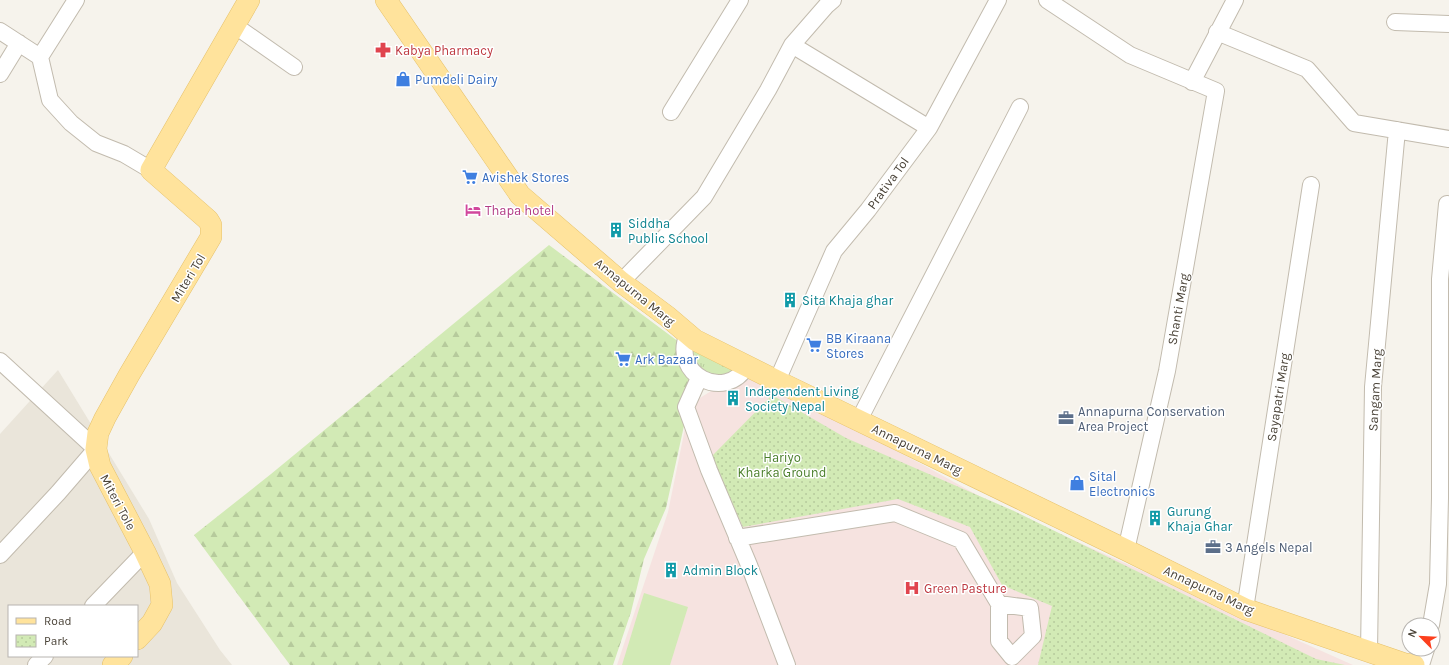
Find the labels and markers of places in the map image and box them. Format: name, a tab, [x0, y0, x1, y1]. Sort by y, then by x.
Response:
pharmacy icon: Kabya Pharmacy	[374, 41, 392, 59]
place label: Kabya Pharmacy	[395, 43, 493, 58]
shop icon: Pumdeli Dairy	[394, 70, 412, 88]
place label: Pumdeli Dairy	[415, 72, 498, 87]
supermarket icon: Avishek Stores	[461, 168, 479, 186]
place label: Avishek Stores	[482, 170, 570, 185]
hotel icon: Thapa hotel	[464, 201, 482, 219]
place label: Thapa hotel	[485, 203, 555, 218]
place label: Siddha Public School	[628, 216, 708, 246]
building icon: Siddha Public School	[607, 221, 625, 239]
building icon: Sita Khaja ghar	[781, 291, 799, 309]
place label: Sita Khaja ghar	[802, 293, 893, 308]
place label: BB Kiraana Stores	[826, 331, 891, 361]
supermarket icon: BB Kiraana Stores	[805, 336, 823, 354]
supermarket icon: Ark Bazaar	[614, 350, 632, 368]
place label: Ark Bazaar	[635, 352, 698, 367]
place label: Independent Living Society Nepal	[745, 384, 859, 414]
building icon: Independent Living Society Nepal	[724, 389, 742, 407]
place label: Annapurna Conservation Area Project	[1078, 404, 1225, 434]
office icon: Annapurna Conservation Area Project	[1057, 409, 1075, 427]
place label: Sital Electronics	[1089, 469, 1155, 499]
shop icon: Sital Electronics	[1068, 474, 1086, 492]
place label: Gurung Khaja Ghar	[1167, 504, 1233, 534]
building icon: Gurung Khaja Ghar	[1146, 509, 1164, 527]
office icon: 3 Angels Nepal	[1204, 538, 1222, 556]
place label: 3 Angels Nepal	[1225, 540, 1313, 555]
building icon: Admin Block	[662, 561, 680, 579]
place label: Admin Block	[683, 563, 758, 578]
hospital icon: Green Pasture	[903, 579, 921, 597]
place label: Green Pasture	[924, 581, 1007, 596]

